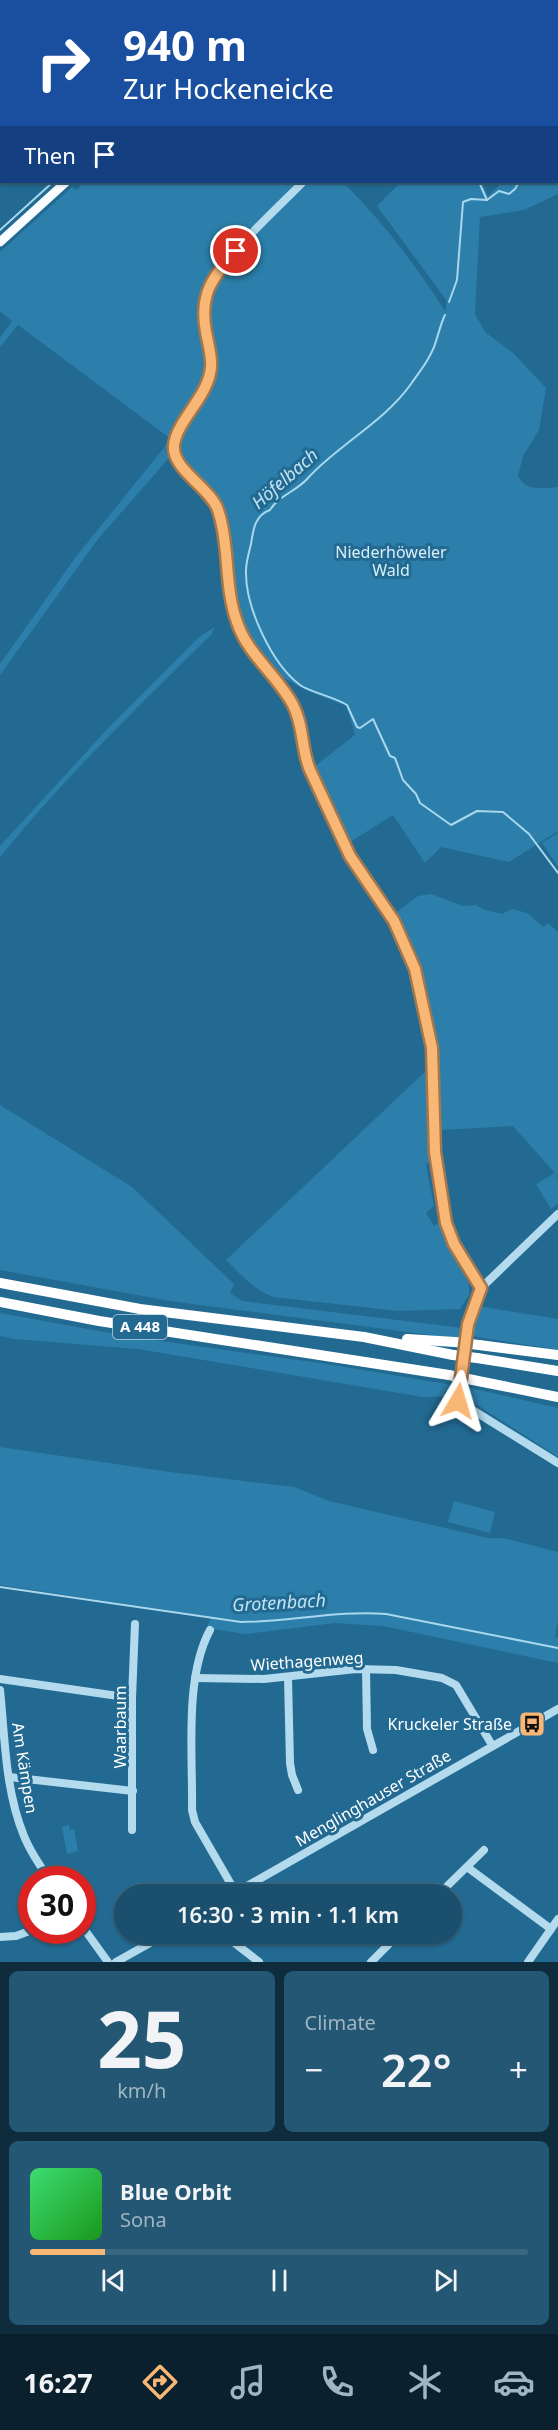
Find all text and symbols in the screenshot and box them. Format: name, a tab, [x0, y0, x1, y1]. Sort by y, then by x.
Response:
text: 940 m	[123, 16, 247, 73]
icon: right	[24, 24, 102, 102]
text: Zur Hockeneicke	[123, 70, 334, 107]
icon: arrive	[88, 138, 121, 171]
text: Then	[24, 140, 76, 170]
pin	[210, 225, 261, 276]
icon: arrive	[219, 234, 252, 267]
water label: Höfelbach	[246, 443, 323, 514]
park label: Niederhöweler Wald	[335, 541, 447, 581]
road number: A 448	[113, 1315, 167, 1339]
position arrow	[426, 1369, 490, 1433]
water label: Grotenbach	[232, 1588, 326, 1616]
street label: Wiethagenweg	[250, 1646, 364, 1676]
street label: Waarbaum	[109, 1686, 131, 1768]
bus stop icon: Kruckeler Straße	[517, 1709, 547, 1739]
place label: Kruckeler Straße	[387, 1713, 512, 1735]
street label: Am Kämpen	[7, 1721, 43, 1815]
street label: Menglinghauser Straße	[291, 1744, 455, 1852]
speed limit sign: 30	[18, 1866, 96, 1944]
text: 16:30 · 3 min · 1.1 km	[177, 1899, 399, 1929]
text: 25	[97, 1985, 186, 2091]
text: Climate	[305, 2009, 376, 2036]
text: 22°	[381, 2039, 452, 2100]
text: −	[305, 2047, 323, 2092]
text: +	[509, 2047, 528, 2092]
text: km/h	[117, 2077, 166, 2104]
text: Blue Orbit	[120, 2176, 232, 2206]
text: Sona	[120, 2206, 167, 2233]
icon: previous	[97, 2264, 130, 2297]
icon: pause	[263, 2264, 296, 2297]
icon: next	[429, 2264, 462, 2297]
icon: directions	[139, 2361, 181, 2403]
icon: music	[227, 2361, 269, 2403]
icon: phone	[316, 2361, 358, 2403]
icon: climate	[404, 2361, 446, 2403]
icon: car	[493, 2361, 535, 2403]
text: 16:27	[23, 2364, 93, 2401]

